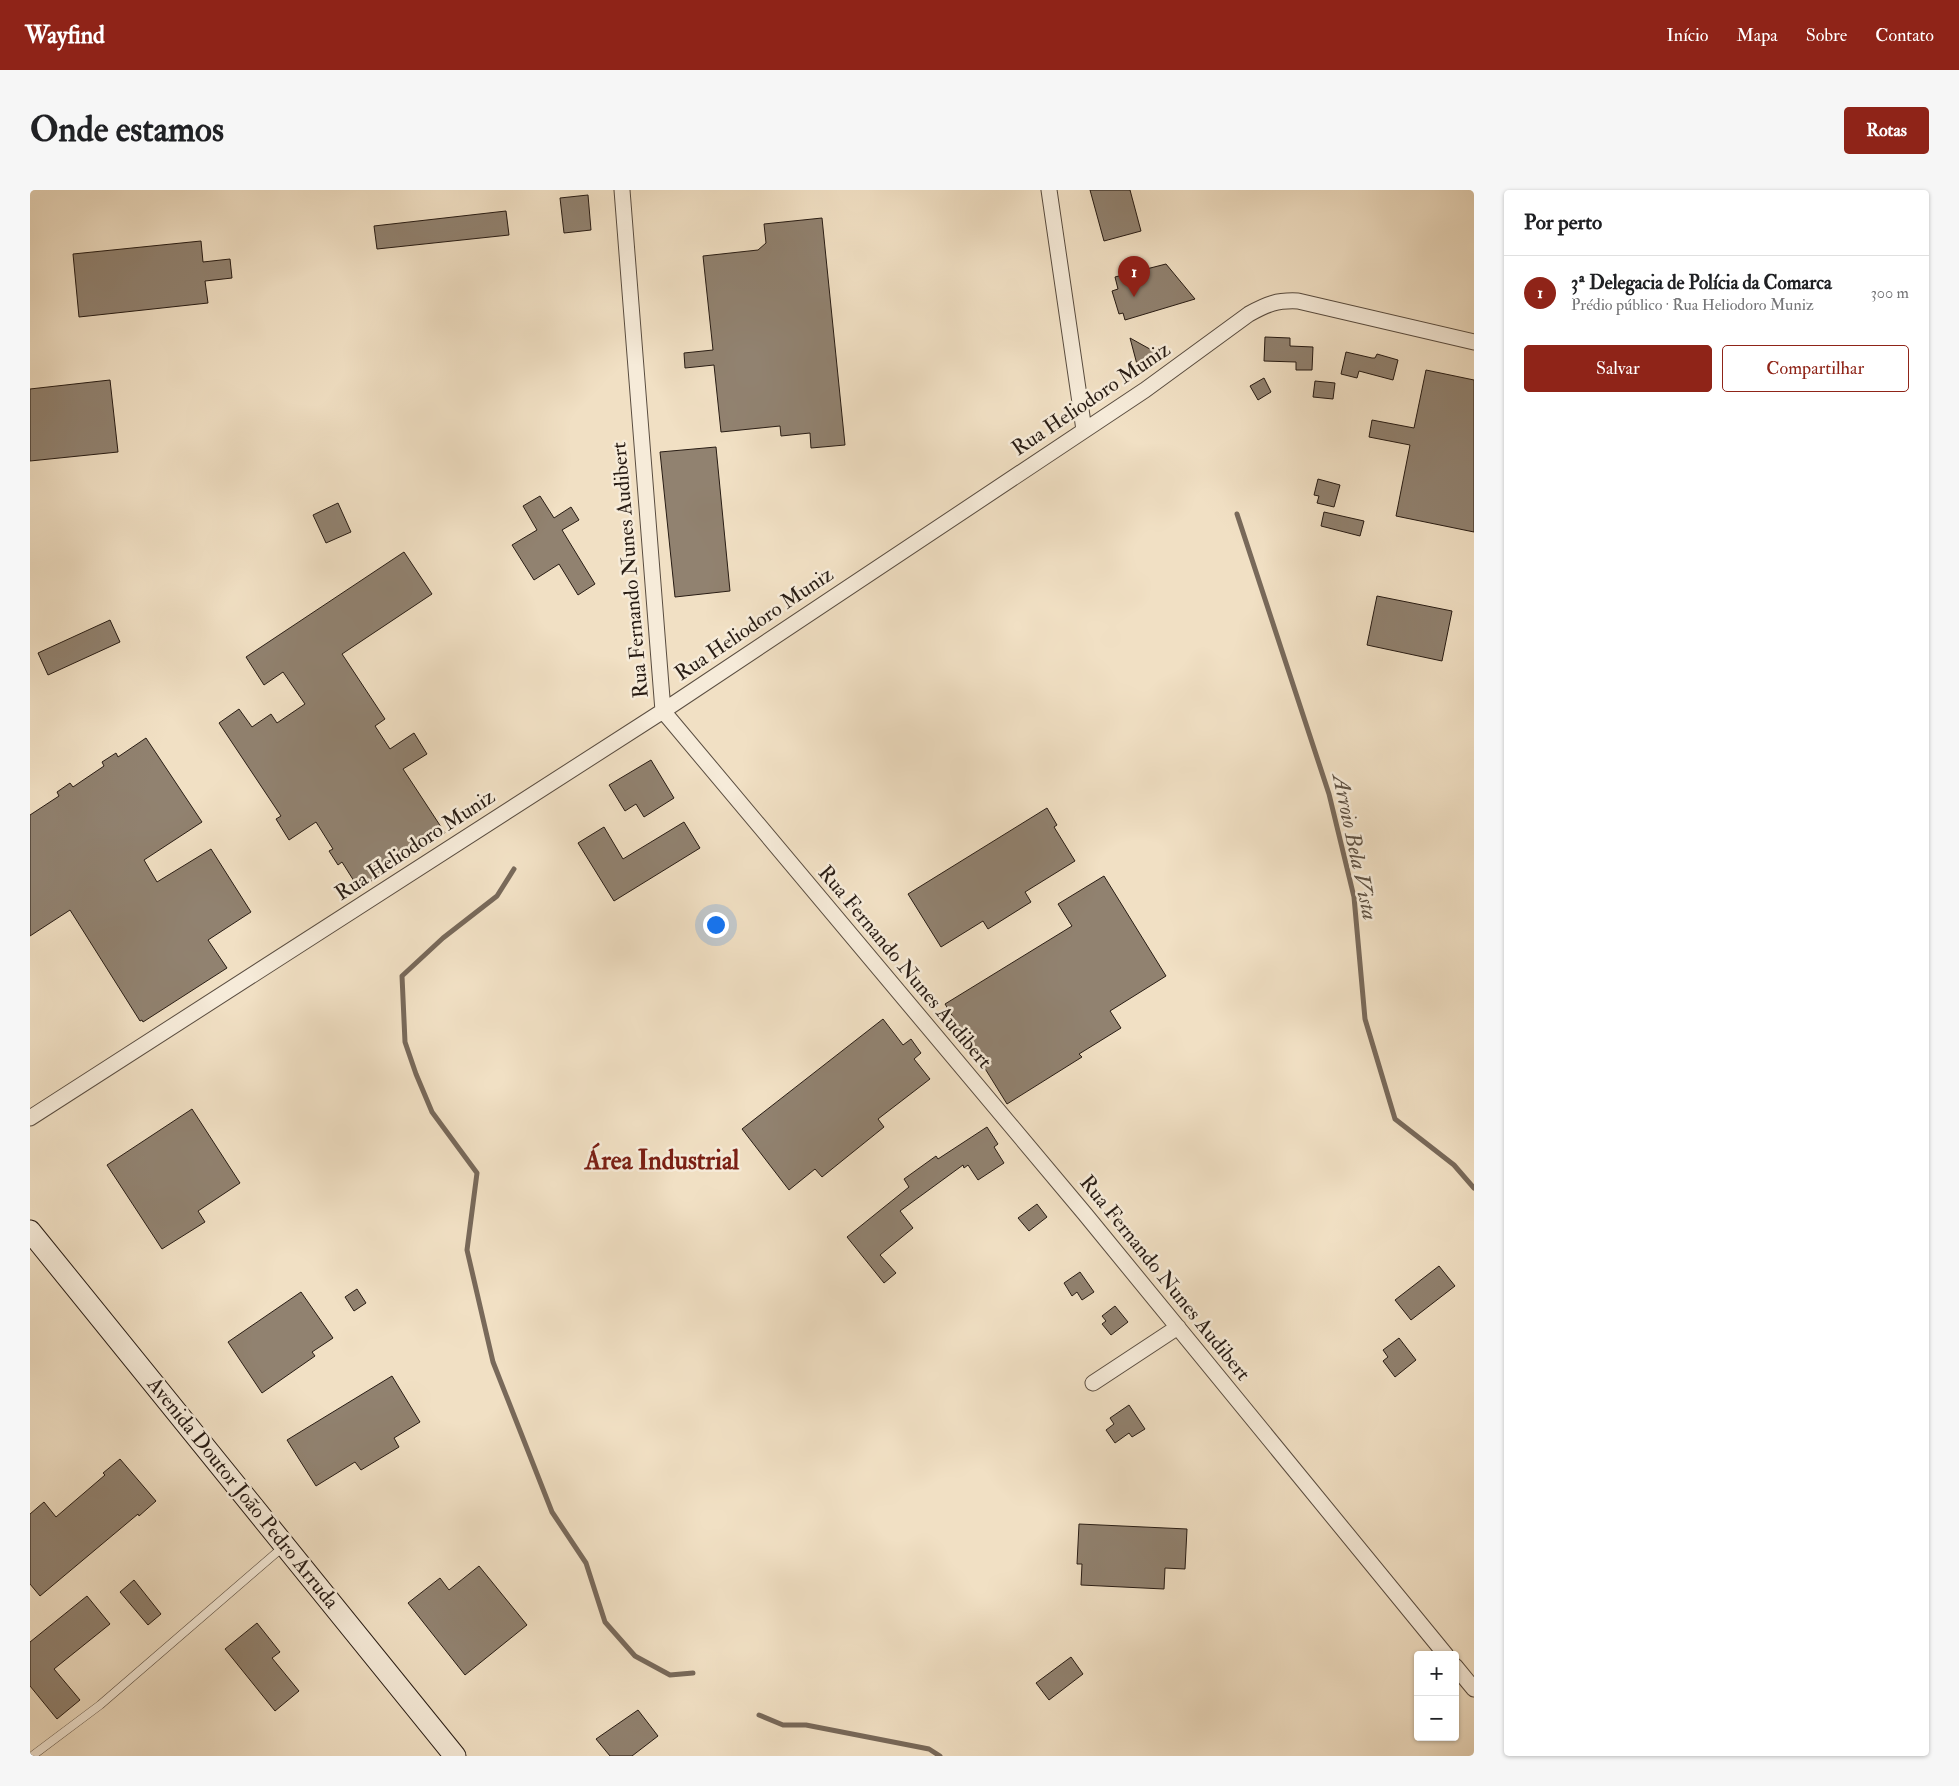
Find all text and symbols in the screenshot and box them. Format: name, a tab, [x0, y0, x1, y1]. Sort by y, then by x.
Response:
text: Wayfind	[25, 20, 105, 51]
text: Início	[1667, 24, 1708, 47]
text: Mapa	[1736, 24, 1778, 47]
text: Sobre	[1806, 24, 1847, 47]
text: Contato	[1875, 24, 1934, 47]
button: Rotas	[1844, 107, 1929, 154]
text: Onde estamos	[30, 108, 224, 152]
text: Por perto	[1524, 209, 1602, 236]
pin: 1	[1118, 256, 1150, 297]
text: 3ª Delegacia de Polícia da Comarca	[1571, 271, 1832, 295]
text: 1	[1537, 283, 1543, 303]
text: 300 m	[1871, 283, 1909, 303]
text: Prédio público · Rua Heliodoro Muniz	[1571, 295, 1814, 315]
street label: Rua Heliodoro Muniz	[1006, 336, 1176, 462]
button: Salvar	[1524, 345, 1712, 392]
button: Compartilhar	[1722, 345, 1909, 392]
street label: Rua Fernando Nunes Audibert	[605, 441, 655, 699]
street label: Rua Heliodoro Muniz	[669, 561, 839, 687]
water label: Arroio Bela Vista	[1325, 770, 1384, 923]
street label: Rua Heliodoro Muniz	[330, 783, 500, 907]
street label: Rua Fernando Nunes Audibert	[812, 860, 998, 1074]
your location	[703, 912, 729, 938]
district label: Área Industrial	[584, 1142, 740, 1177]
street label: Rua Fernando Nunes Audibert	[1074, 1170, 1257, 1387]
street label: Avenida Doutor João Pedro Arruda	[140, 1371, 345, 1615]
map controls	[1414, 1651, 1459, 1741]
button: +	[1414, 1651, 1459, 1696]
button: −	[1414, 1696, 1459, 1741]

